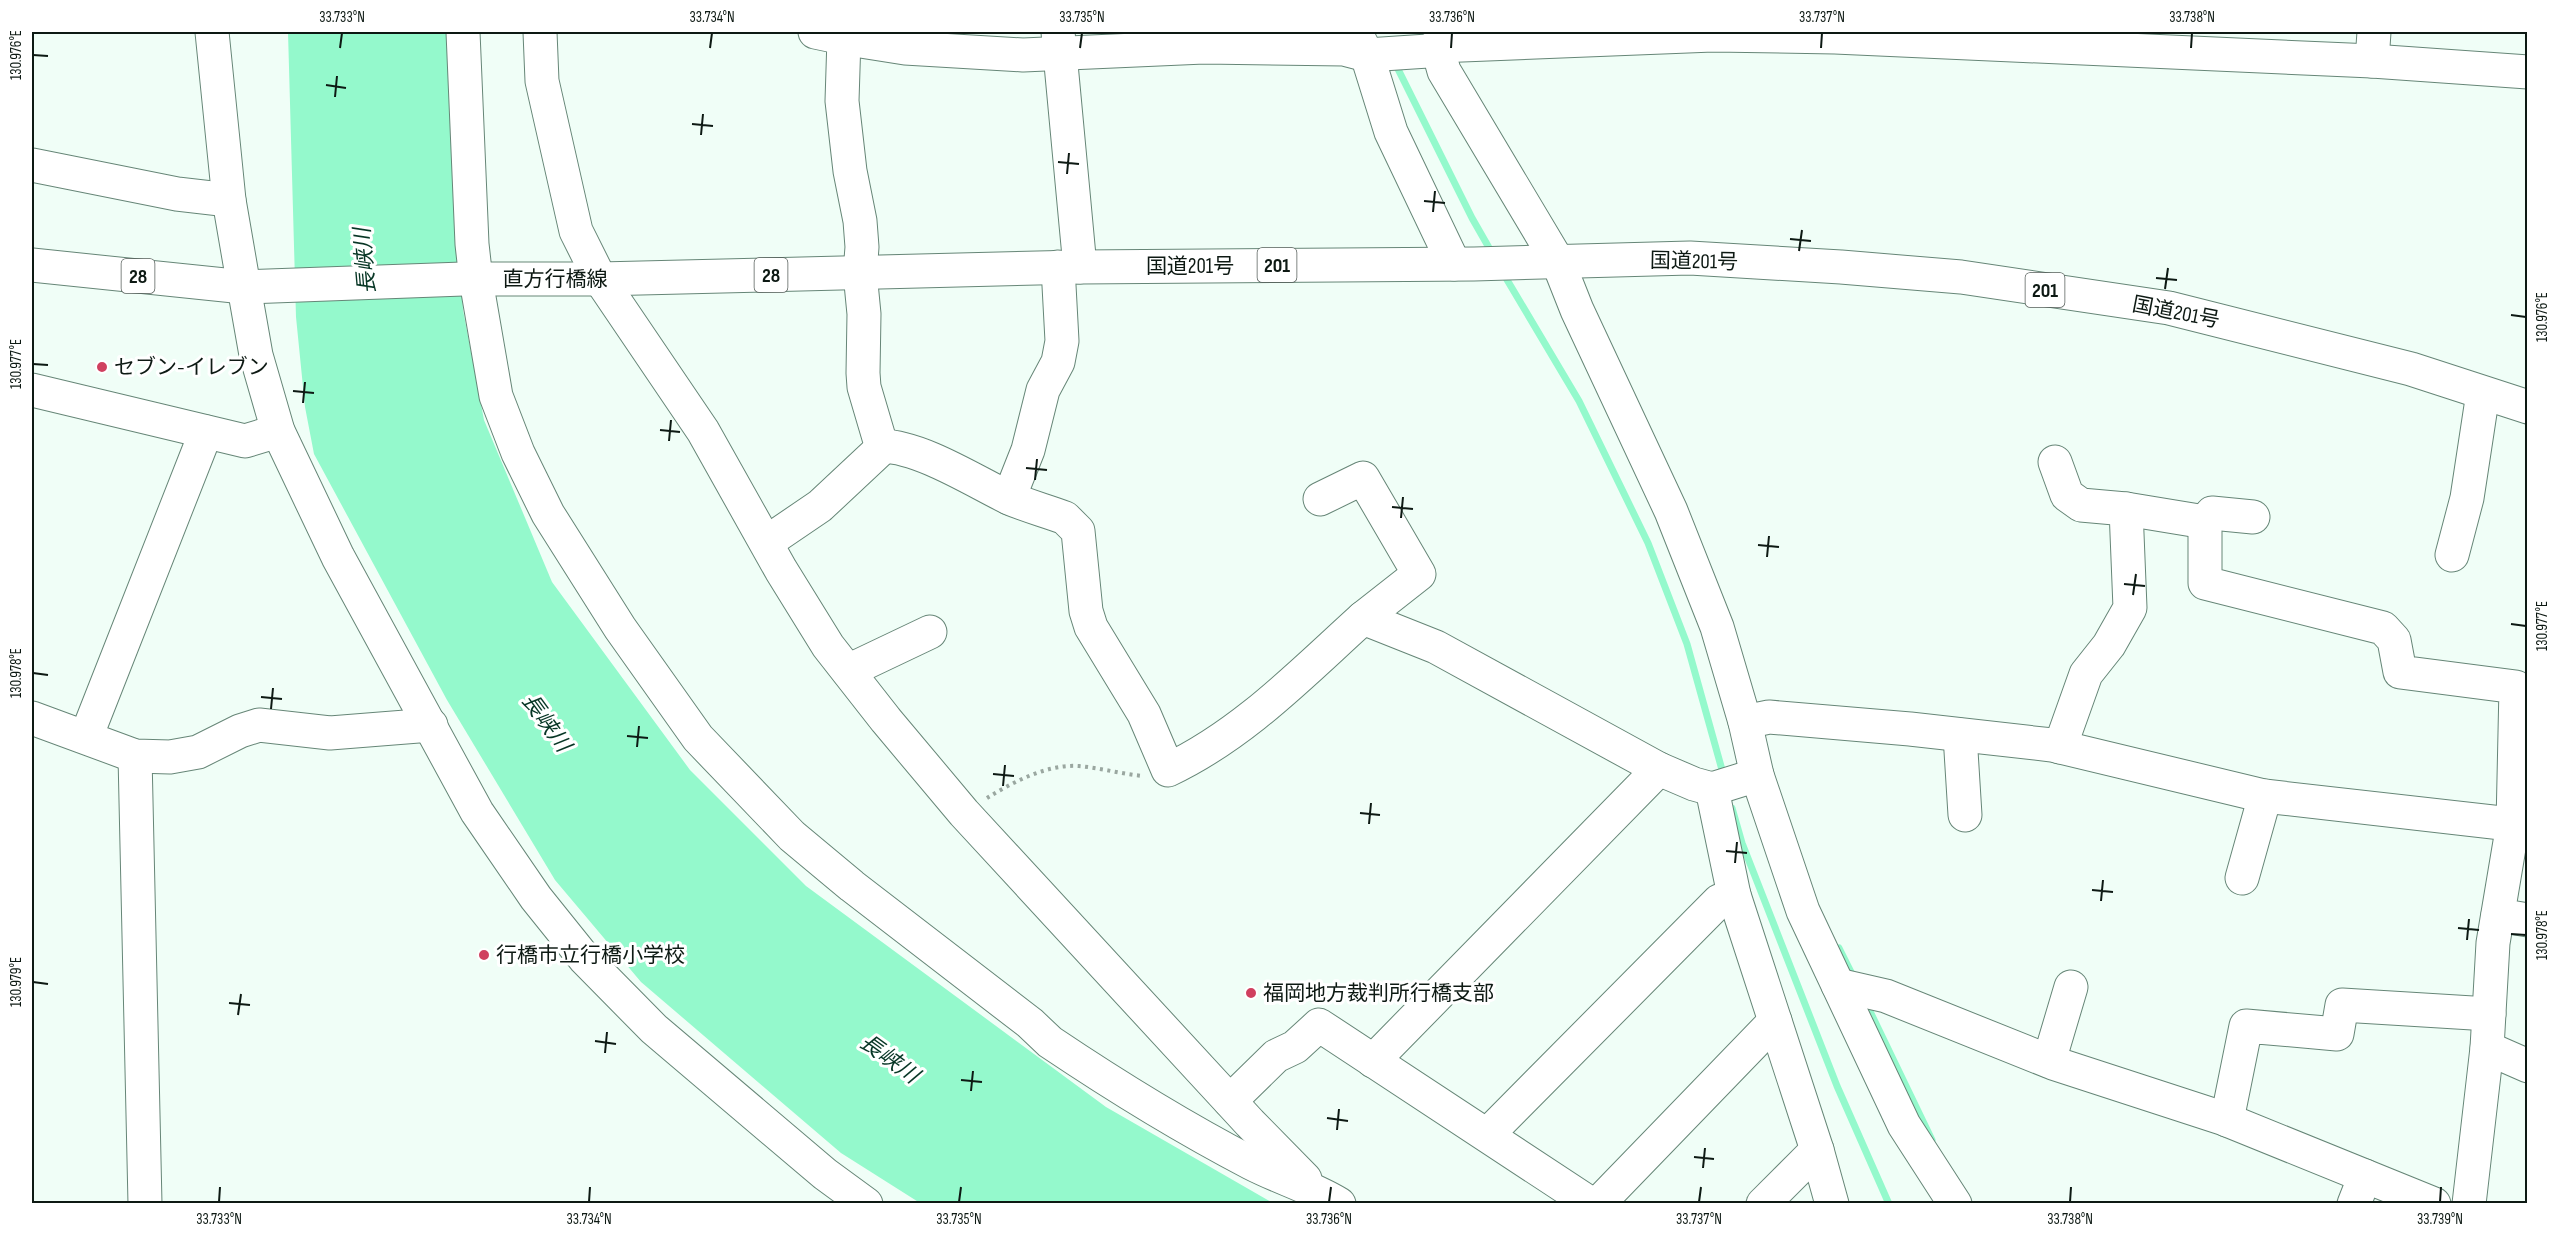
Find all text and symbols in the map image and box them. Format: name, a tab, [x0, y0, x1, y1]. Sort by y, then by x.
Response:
text: 33.733°N	[319, 8, 365, 27]
text: 33.734°N	[689, 8, 735, 27]
text: 33.735°N	[1059, 8, 1105, 27]
text: 33.736°N	[1429, 8, 1475, 27]
text: 33.737°N	[1799, 8, 1845, 27]
text: 33.738°N	[2169, 8, 2215, 27]
text: 130.976°E	[7, 30, 26, 80]
water label: 長峡川	[349, 225, 382, 295]
road number: 201	[1258, 248, 1296, 282]
street label: 国道201号	[1650, 248, 1738, 275]
street label: 国道201号	[1146, 254, 1234, 279]
road number: 28	[754, 258, 788, 292]
road number: 28	[122, 259, 154, 293]
street label: 直方行橋線	[503, 267, 608, 292]
road number: 201	[2026, 273, 2064, 307]
street label: 国道201号	[2130, 292, 2222, 333]
text: 130.976°E	[2533, 292, 2552, 342]
text: 130.977°E	[7, 339, 26, 389]
place label: セブン-イレブン	[114, 355, 269, 380]
marker: セブン-イレブン	[95, 360, 109, 374]
text: 130.977°E	[2533, 601, 2552, 651]
text: 130.978°E	[7, 648, 26, 698]
water label: 長峡川	[515, 688, 577, 759]
text: 130.978°E	[2533, 910, 2552, 960]
place label: 行橋市立行橋小学校	[496, 943, 685, 968]
marker: 行橋市立行橋小学校	[477, 948, 491, 962]
text: 130.979°E	[7, 957, 26, 1007]
place label: 福岡地方裁判所行橋支部	[1263, 981, 1494, 1006]
marker: 福岡地方裁判所行橋支部	[1244, 986, 1258, 1000]
water label: 長峡川	[854, 1029, 925, 1091]
text: 33.733°N	[196, 1210, 242, 1229]
text: 33.734°N	[566, 1210, 612, 1229]
text: 33.735°N	[936, 1210, 982, 1229]
text: 33.736°N	[1306, 1210, 1352, 1229]
text: 33.737°N	[1676, 1210, 1722, 1229]
text: 33.738°N	[2047, 1210, 2093, 1229]
text: 33.739°N	[2417, 1210, 2463, 1229]

